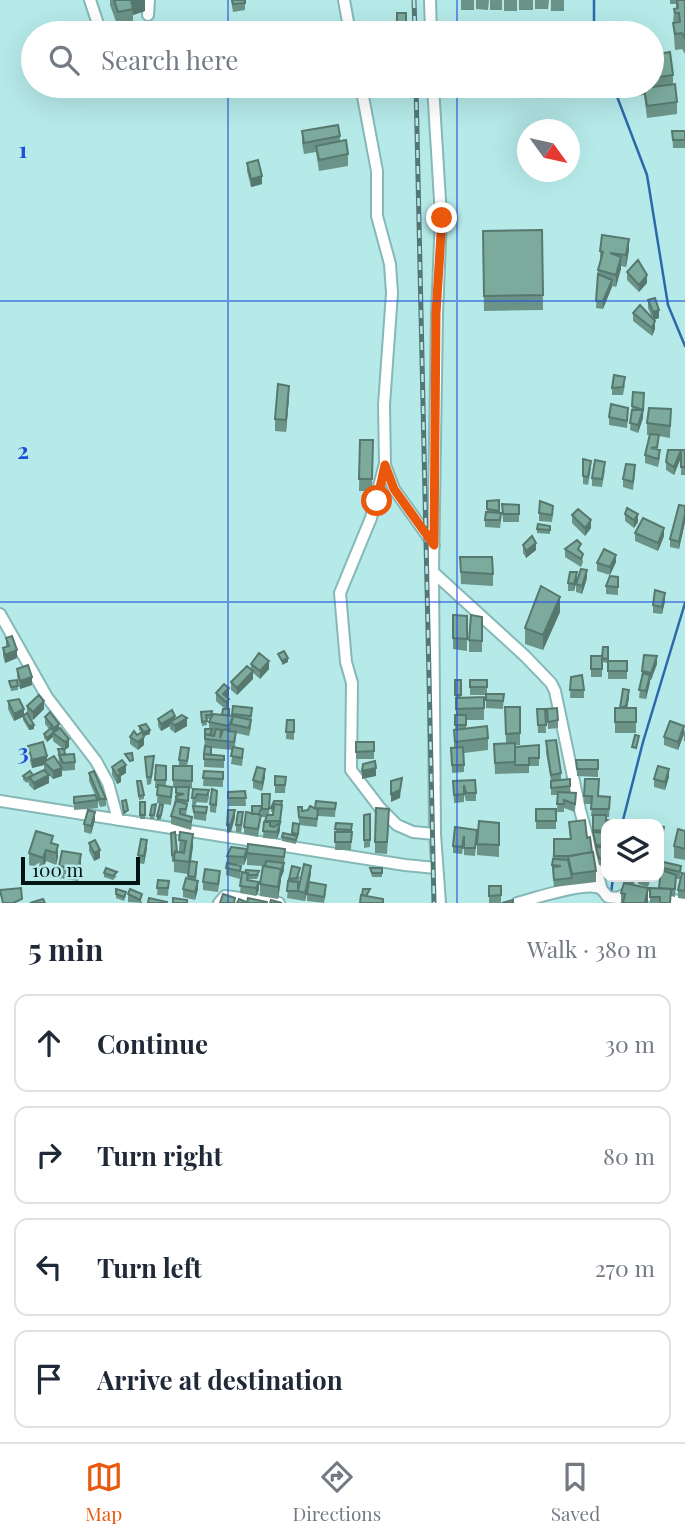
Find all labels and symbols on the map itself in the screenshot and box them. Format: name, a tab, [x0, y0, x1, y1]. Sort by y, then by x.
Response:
north arrow	[517, 119, 580, 182]
text: 1	[19, 133, 28, 164]
route end	[426, 202, 457, 233]
text: 2	[17, 434, 29, 465]
route start	[361, 485, 392, 516]
text: 3	[17, 735, 29, 766]
scale bar	[21, 854, 140, 886]

